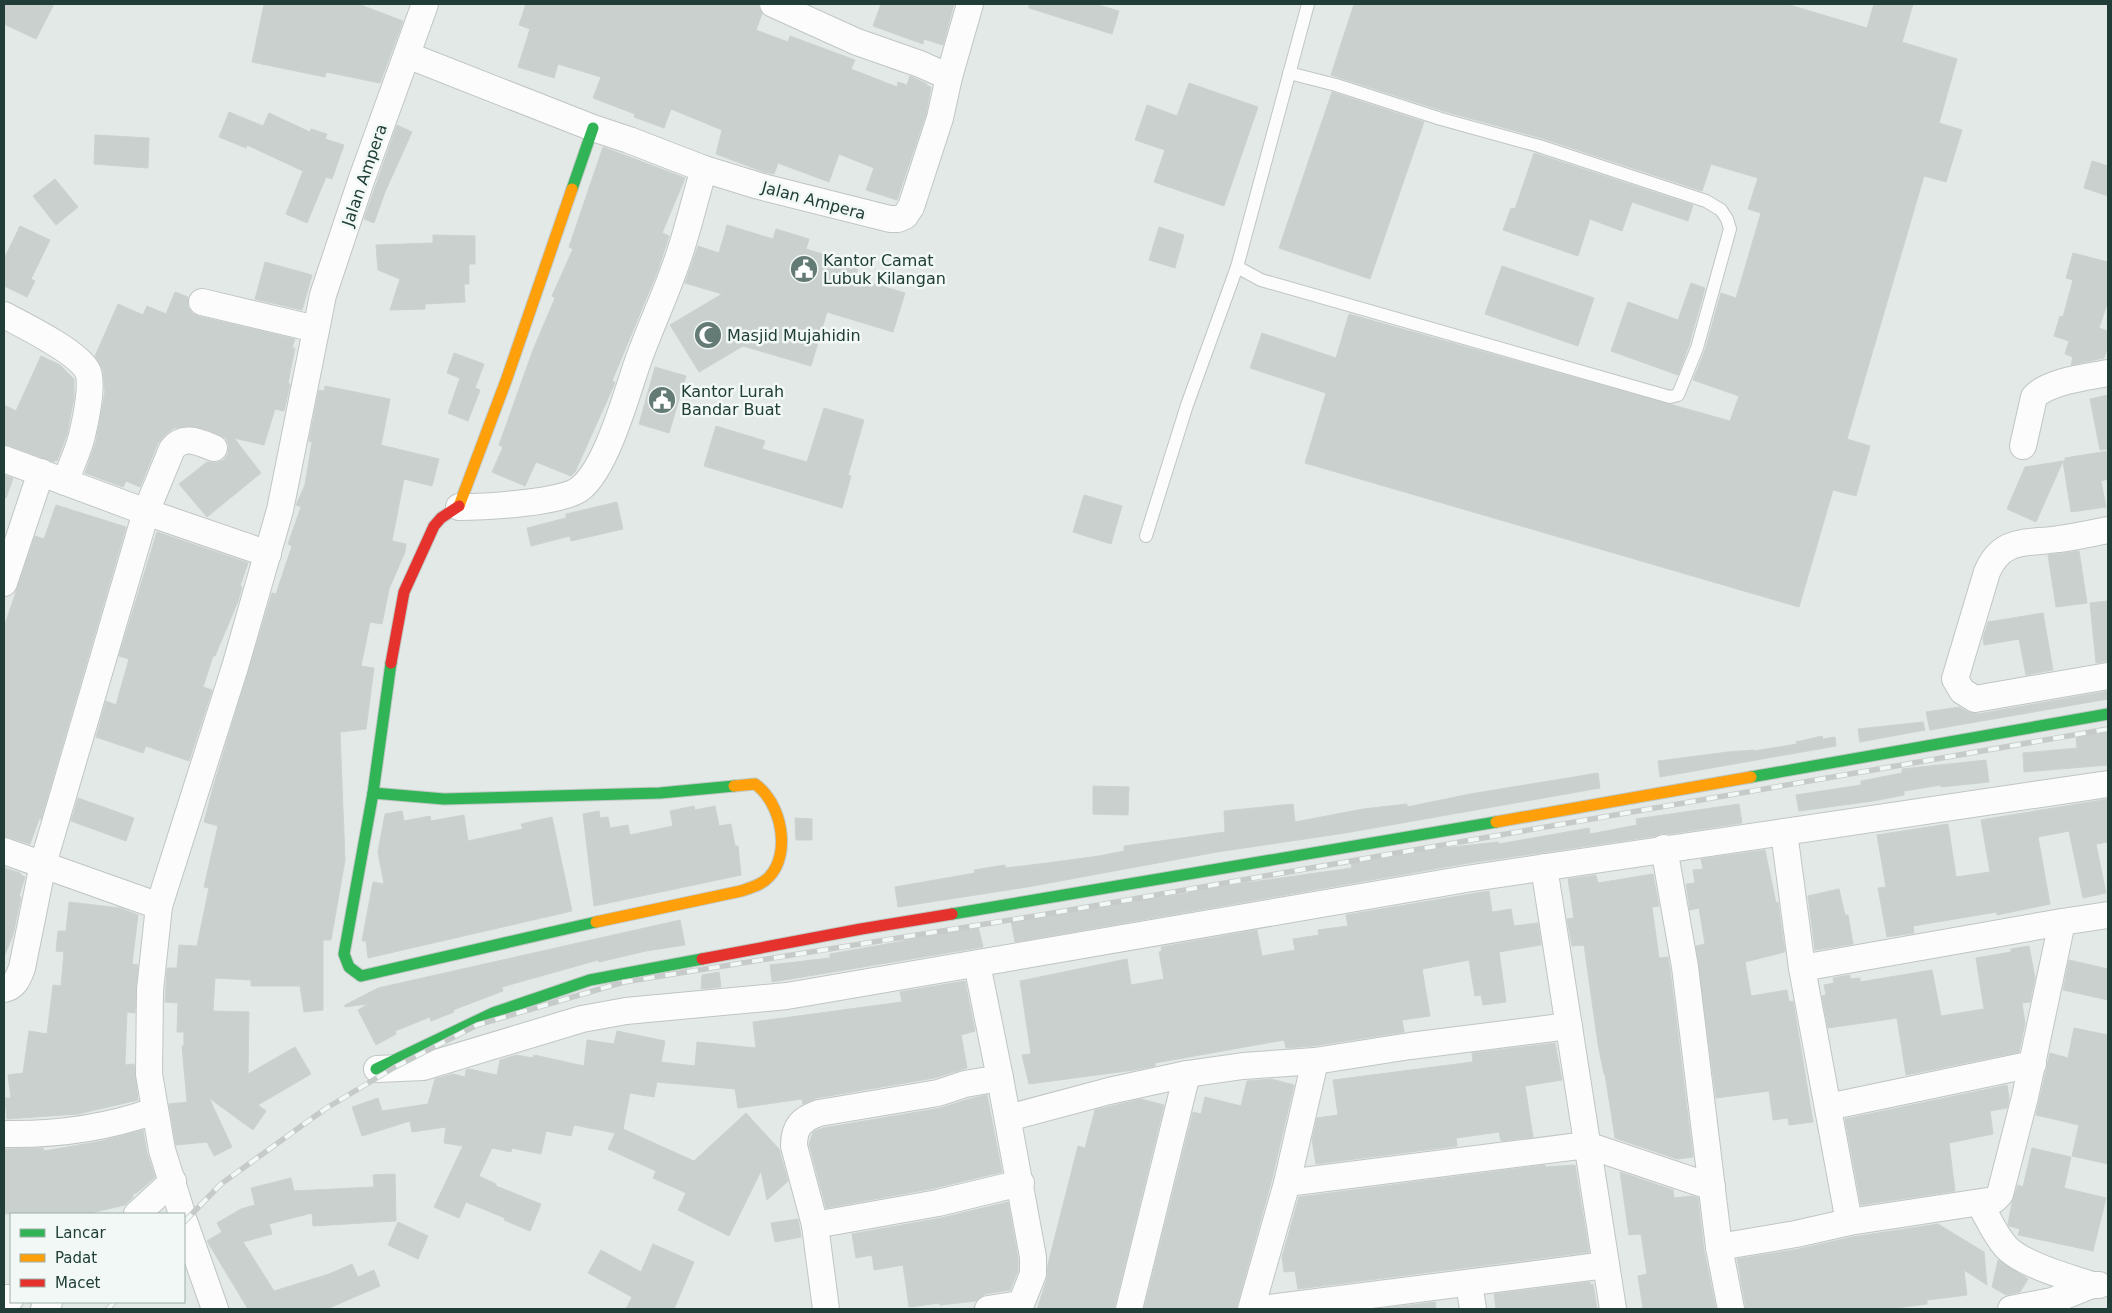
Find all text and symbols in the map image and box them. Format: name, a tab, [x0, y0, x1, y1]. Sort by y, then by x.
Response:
street label: Jalan Ampera	[338, 122, 391, 230]
street label: Jalan Ampera	[759, 177, 868, 223]
place label: Kantor Camat Lubuk Kilangan	[823, 251, 946, 288]
public building icon: Kantor Camat Lubuk Kilangan	[789, 254, 819, 284]
mosque icon: Masjid Mujahidin	[693, 320, 723, 350]
place label: Masjid Mujahidin	[727, 326, 861, 345]
place label: Kantor Lurah Bandar Buat	[681, 382, 784, 419]
public building icon: Kantor Lurah Bandar Buat	[647, 385, 677, 415]
legend	[10, 1213, 185, 1303]
text: Lancar	[55, 1224, 106, 1242]
text: Padat	[55, 1249, 97, 1267]
text: Macet	[55, 1274, 101, 1292]

